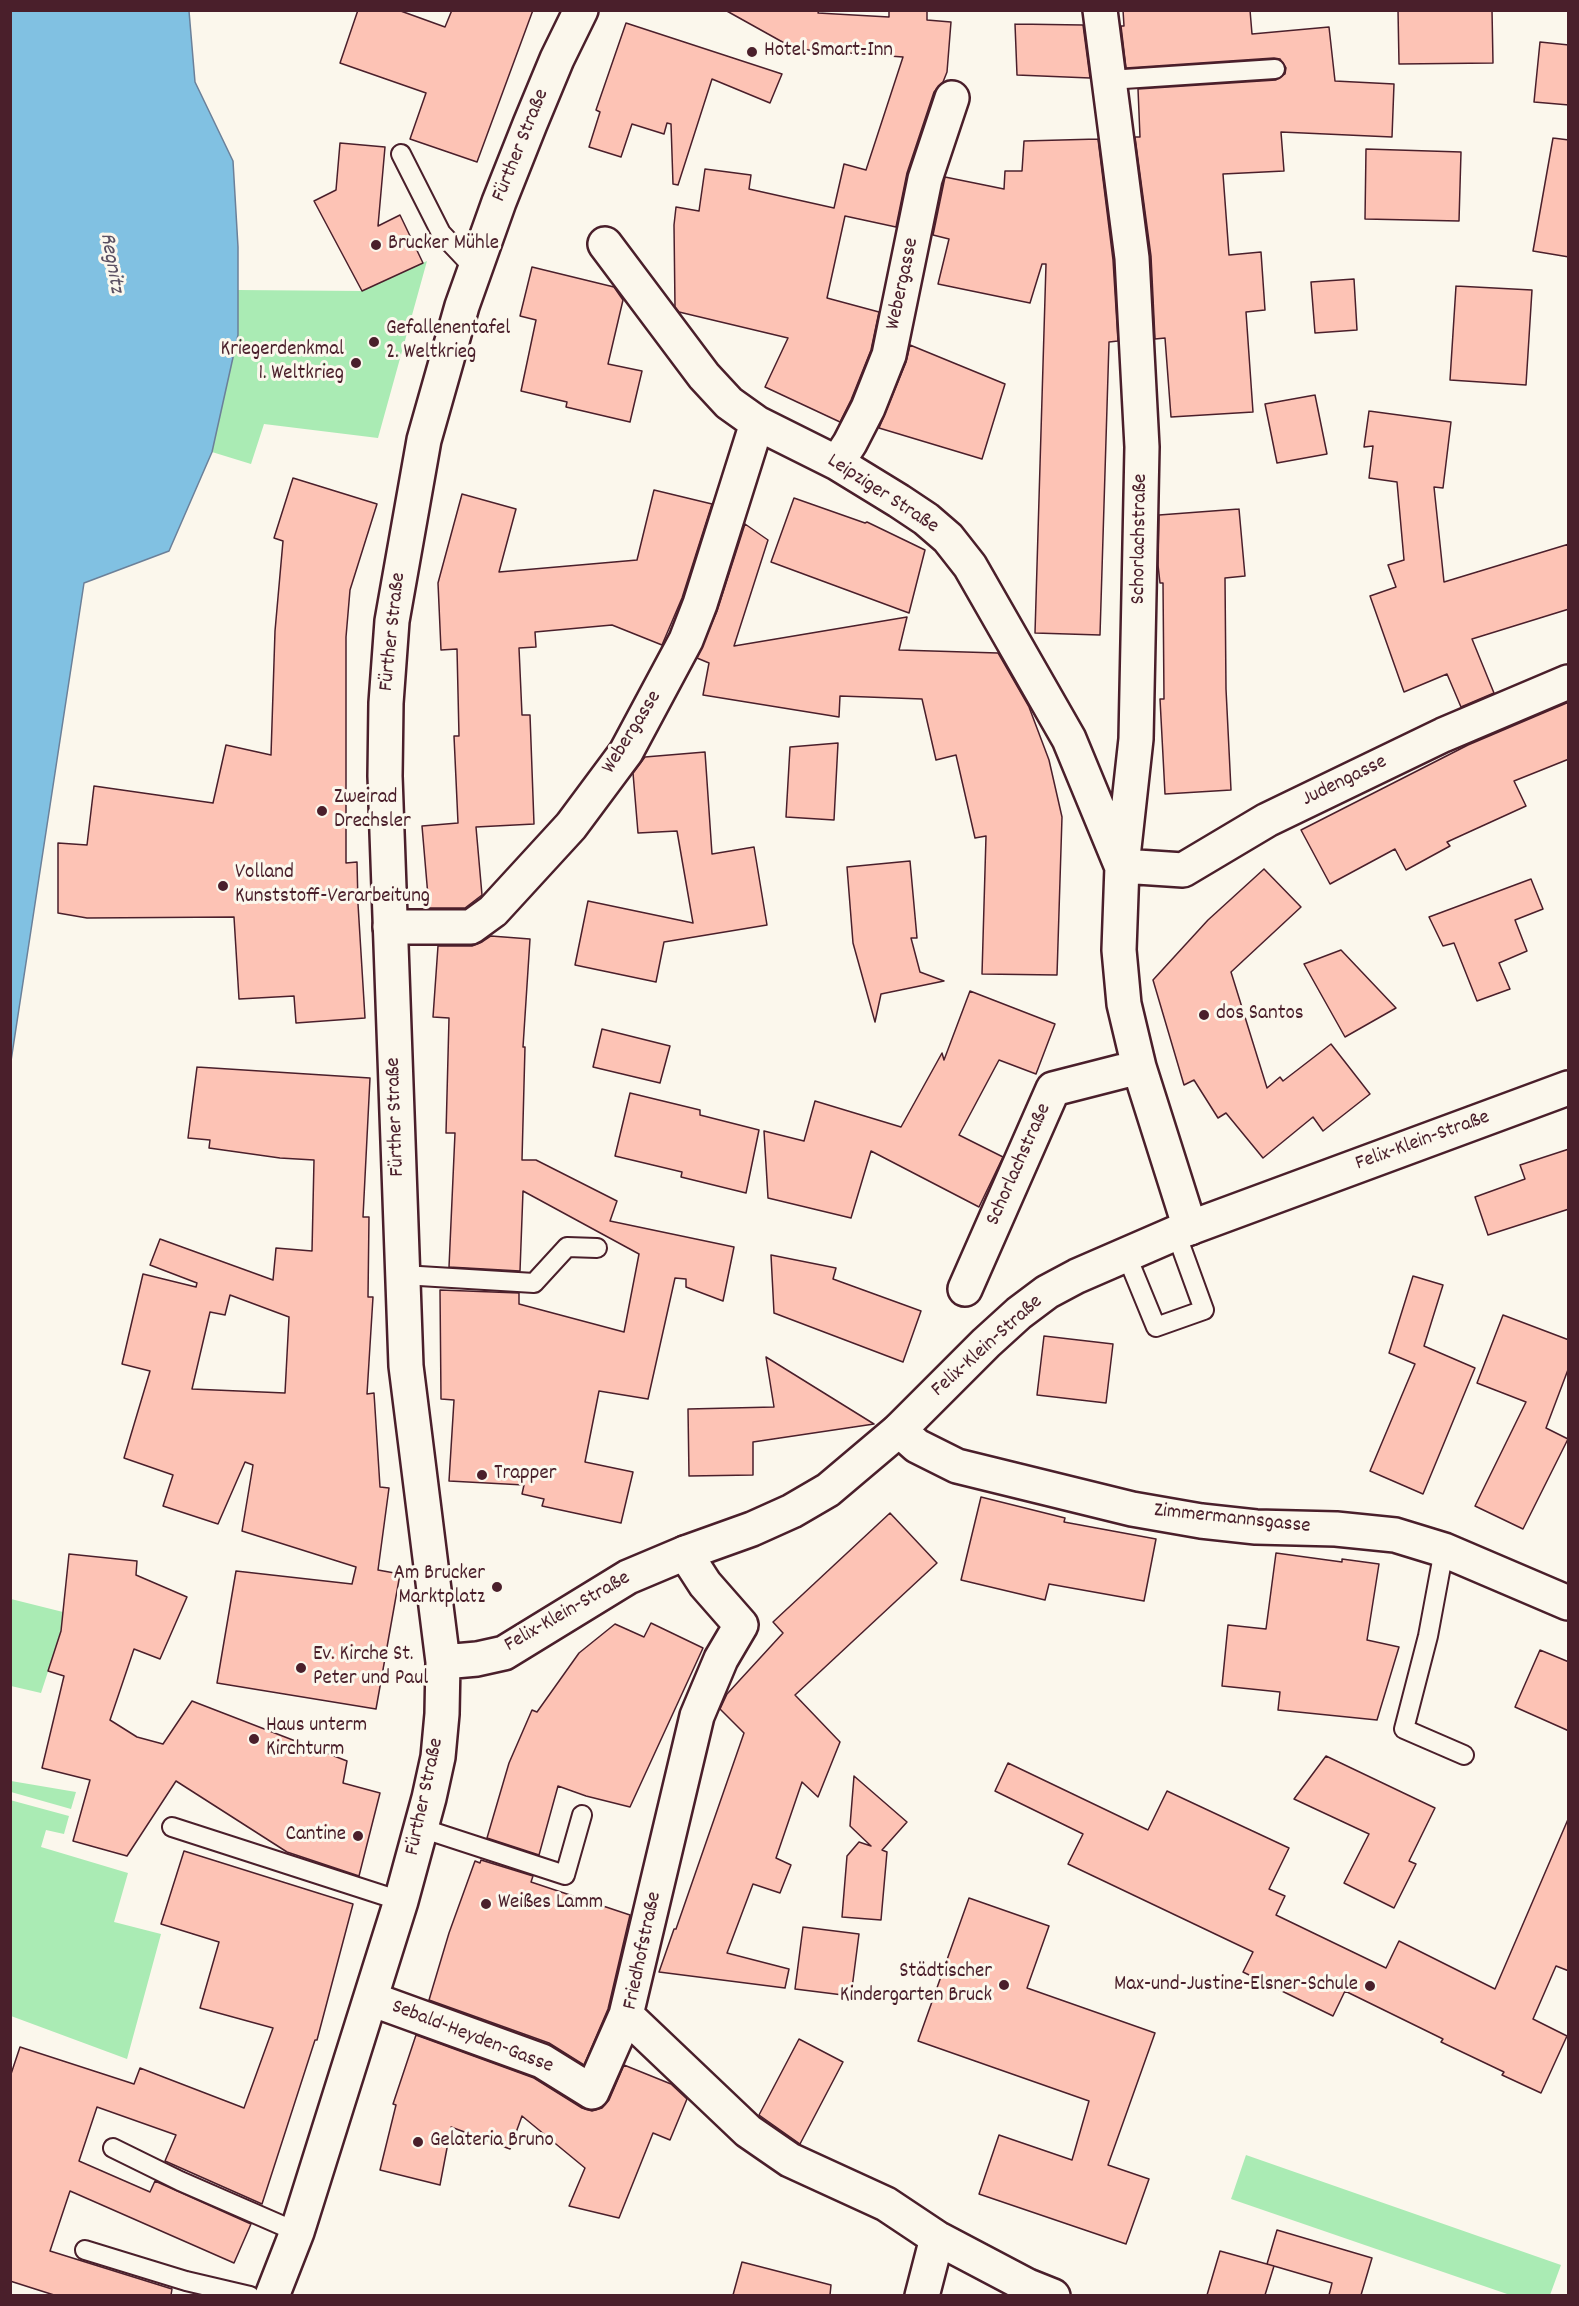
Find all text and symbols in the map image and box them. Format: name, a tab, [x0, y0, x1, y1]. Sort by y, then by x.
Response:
place label: Hotel Smart-Inn	[764, 39, 893, 65]
marker: Hotel Smart-Inn	[745, 45, 759, 59]
street label: Fürther Straße	[488, 86, 556, 206]
water label: Regnitz	[92, 231, 128, 295]
place label: Brucker Mühle	[388, 232, 499, 258]
street label: Webergasse	[882, 236, 926, 332]
marker: Brucker Mühle	[369, 238, 383, 252]
place label: Gefallenentafel 2. Weltkrieg	[386, 317, 510, 367]
marker: Gefallenentafel 2. Weltkrieg	[367, 335, 381, 349]
place label: Kriegerdenkmal 1. Weltkrieg	[221, 338, 344, 388]
marker: Kriegerdenkmal 1. Weltkrieg	[349, 356, 363, 370]
street label: Leipziger Straße	[821, 450, 943, 540]
street label: Schorlachstraße	[1127, 473, 1155, 605]
street label: Fürther Straße	[375, 571, 413, 693]
street label: Webergasse	[598, 687, 668, 779]
street label: Judengasse	[1298, 751, 1392, 813]
place label: Zweirad Drechsler	[334, 786, 411, 836]
marker: Zweirad Drechsler	[315, 804, 329, 818]
place label: Volland Kunststoff-Verarbeitung	[235, 861, 430, 911]
marker: Volland Kunststoff-Verarbeitung	[216, 879, 230, 893]
place label: dos Santos	[1216, 1002, 1304, 1028]
marker: dos Santos	[1197, 1008, 1211, 1022]
street label: Fürther Straße	[382, 1057, 412, 1177]
street label: Schorlachstraße	[982, 1100, 1058, 1230]
street label: Felix-Klein-Straße	[1352, 1106, 1494, 1178]
street label: Felix-Klein-Straße	[927, 1290, 1049, 1404]
place label: Trapper	[494, 1462, 556, 1488]
marker: Trapper	[475, 1468, 489, 1482]
street label: Zimmermannsgasse	[1152, 1499, 1312, 1541]
place label: Am Brucker Marktplatz	[393, 1562, 485, 1612]
street label: Felix-Klein-Straße	[501, 1567, 635, 1659]
marker: Am Brucker Marktplatz	[490, 1580, 504, 1594]
place label: Ev. Kirche St. Peter und Paul	[313, 1643, 428, 1693]
marker: Ev. Kirche St. Peter und Paul	[294, 1661, 308, 1675]
place label: Haus unterm Kirchturm	[266, 1714, 367, 1764]
marker: Haus unterm Kirchturm	[247, 1732, 261, 1746]
street label: Fürther Straße	[401, 1736, 451, 1858]
place label: Cantine	[286, 1823, 346, 1849]
marker: Cantine	[351, 1829, 365, 1843]
street label: Friedhofstraße	[619, 1890, 669, 2012]
place label: Weißes Lamm	[498, 1891, 603, 1917]
marker: Weißes Lamm	[479, 1897, 493, 1911]
place label: Städtischer Kindergarten Bruck	[840, 1960, 992, 2010]
place label: Max-und-Justine-Elsner-Schule	[1114, 1973, 1358, 1999]
marker: Städtischer Kindergarten Bruck	[997, 1978, 1011, 1992]
marker: Max-und-Justine-Elsner-Schule	[1363, 1979, 1377, 1993]
street label: Sebald-Heyden-Gasse	[388, 1996, 556, 2080]
place label: Gelateria Bruno	[430, 2129, 554, 2155]
marker: Gelateria Bruno	[411, 2135, 425, 2149]

